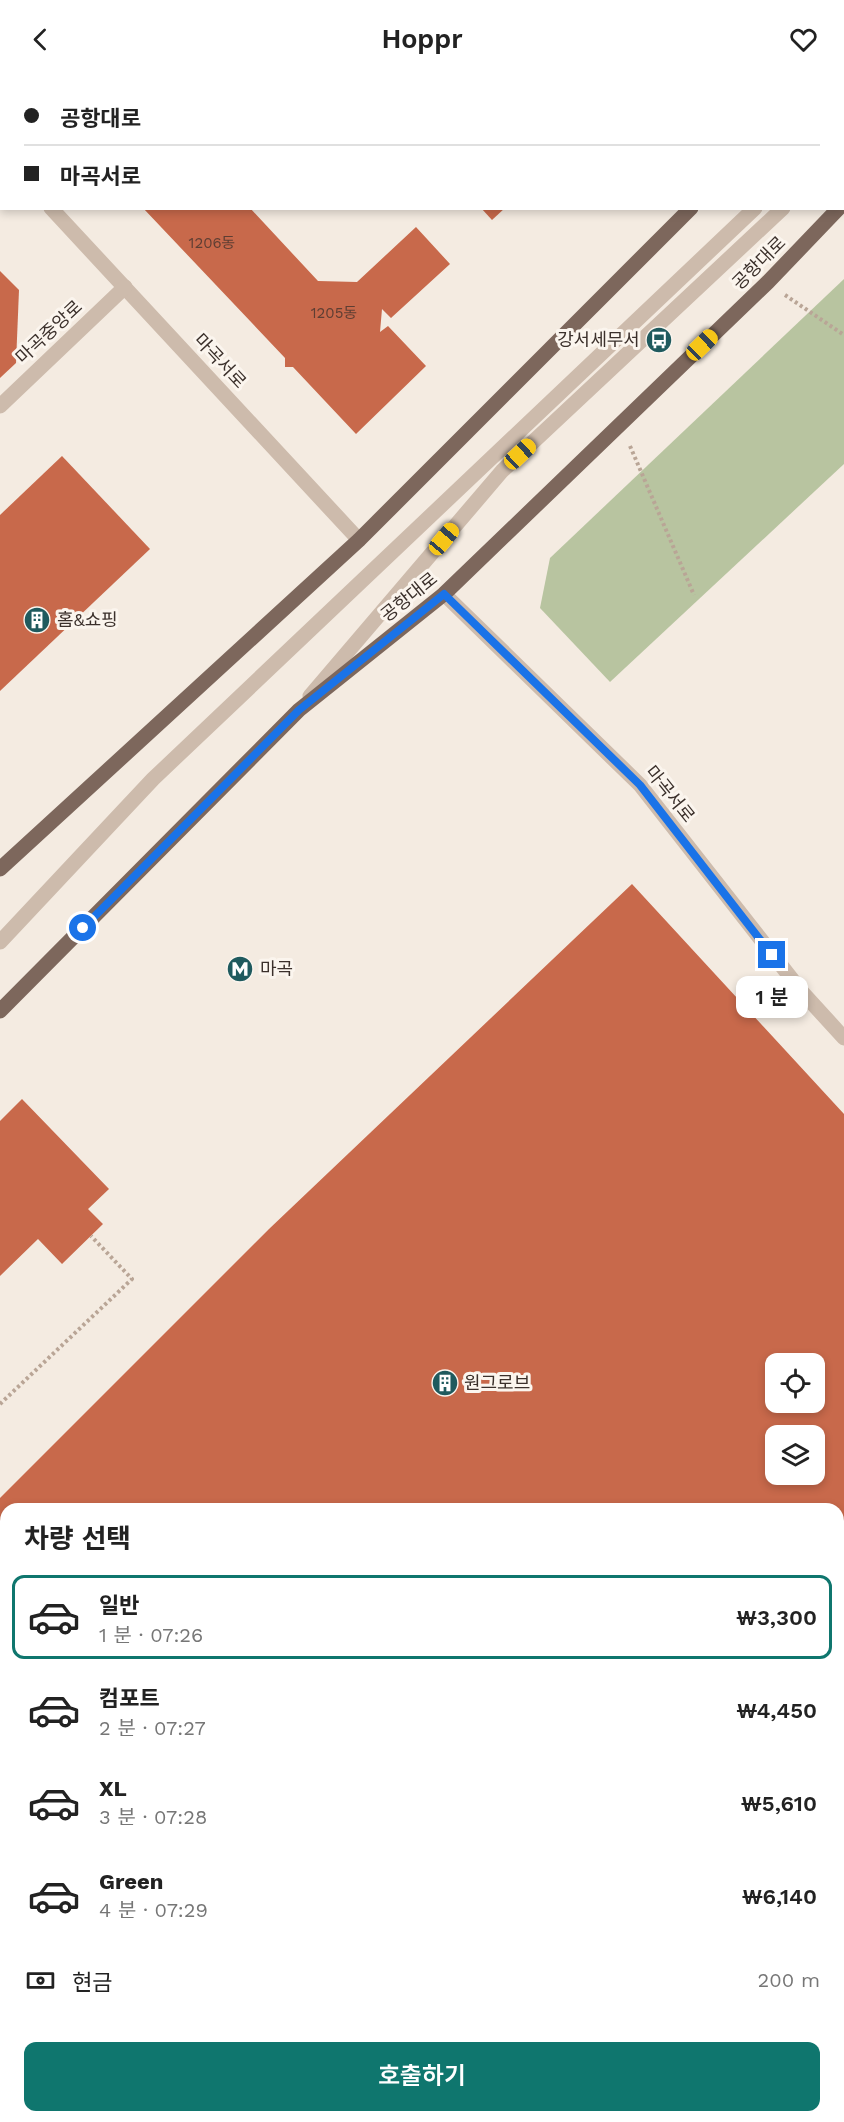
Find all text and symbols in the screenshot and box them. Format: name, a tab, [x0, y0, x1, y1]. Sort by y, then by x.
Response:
icon: back	[24, 23, 57, 56]
text: Hoppr	[381, 23, 463, 55]
icon: heart	[787, 23, 820, 56]
text: 공항대로	[60, 106, 141, 131]
text: 마곡서로	[60, 164, 141, 189]
street label: 공항대로	[728, 232, 789, 293]
house number: 1206동	[189, 234, 235, 252]
street label: 마곡중앙로	[11, 296, 86, 368]
house number: 1205동	[311, 304, 357, 322]
bus stop icon: 강서세무서	[644, 325, 674, 355]
car	[683, 326, 721, 364]
street label: 마곡서로	[190, 329, 251, 392]
place label: 강서세무서	[557, 329, 640, 350]
car	[501, 435, 539, 473]
car	[426, 519, 462, 559]
street label: 공항대로	[376, 568, 441, 626]
building icon: 홈&쇼핑	[22, 605, 52, 635]
place label: 홈&쇼핑	[57, 609, 118, 630]
street label: 마곡서로	[641, 761, 699, 826]
route start	[69, 914, 96, 941]
route end	[758, 941, 785, 968]
metro station icon: 마곡	[225, 954, 255, 984]
place label: 마곡	[260, 958, 293, 979]
callout: 1 분	[736, 976, 808, 1018]
text: 1 분	[756, 985, 788, 1009]
map controls	[765, 1353, 825, 1485]
button: locate	[765, 1353, 825, 1413]
building icon: 원그로브	[430, 1368, 460, 1398]
place label: 원그로브	[464, 1372, 530, 1393]
button: layers	[765, 1425, 825, 1485]
text: 차량 선택	[24, 1523, 131, 1555]
icon: car	[27, 1590, 81, 1644]
text: 일반	[99, 1593, 139, 1618]
text: ₩3,300	[736, 1605, 817, 1630]
text: 1 분 · 07:26	[99, 1623, 203, 1647]
icon: car	[27, 1683, 81, 1737]
text: 컴포트	[99, 1686, 160, 1711]
text: ₩4,450	[736, 1698, 817, 1723]
text: 2 분 · 07:27	[99, 1716, 206, 1740]
icon: car	[27, 1776, 81, 1830]
text: XL	[99, 1776, 127, 1801]
text: ₩5,610	[741, 1791, 817, 1816]
text: 3 분 · 07:28	[99, 1805, 207, 1829]
icon: car	[27, 1869, 81, 1923]
text: Green	[99, 1869, 163, 1894]
text: ₩6,140	[742, 1884, 817, 1909]
text: 4 분 · 07:29	[99, 1898, 208, 1922]
icon: cash	[24, 1964, 57, 1997]
text: 200 m	[758, 1968, 820, 1992]
text: 현금	[72, 1970, 112, 1995]
button: 호출하기	[24, 2042, 820, 2111]

